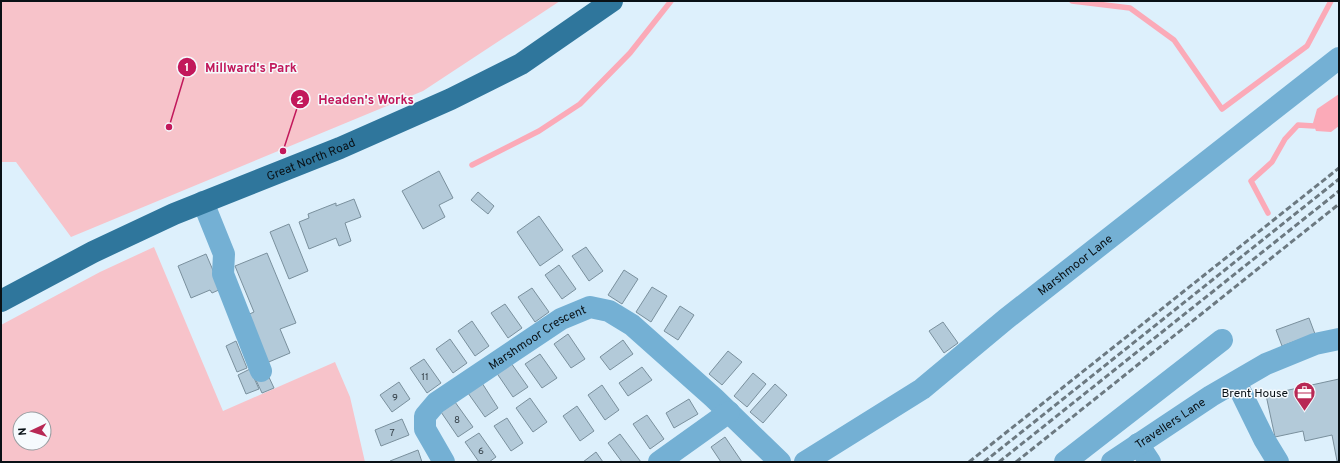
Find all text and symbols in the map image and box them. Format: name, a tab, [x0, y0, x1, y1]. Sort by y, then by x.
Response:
callout: Millward's Park	[177, 55, 305, 80]
text: 1	[185, 60, 189, 76]
text: Millward's Park	[205, 61, 297, 77]
callout: Headen's Works	[290, 87, 422, 112]
text: 2	[296, 93, 304, 109]
text: Headen's Works	[318, 93, 414, 109]
street label: Great North Road	[264, 135, 358, 185]
street label: Marshmoor Lane	[1035, 231, 1116, 300]
street label: Marshmoor Crescent	[486, 302, 589, 374]
house number: 11	[421, 371, 429, 384]
office icon: Brent House	[1291, 380, 1317, 413]
place label: Brent House	[1221, 386, 1288, 402]
house number: 9	[392, 392, 398, 405]
street label: Travellers Lane	[1132, 395, 1209, 453]
north arrow	[12, 411, 52, 451]
house number: 8	[454, 414, 460, 427]
text: N	[16, 427, 30, 436]
house number: 7	[389, 427, 395, 440]
house number: 6	[478, 445, 484, 458]

